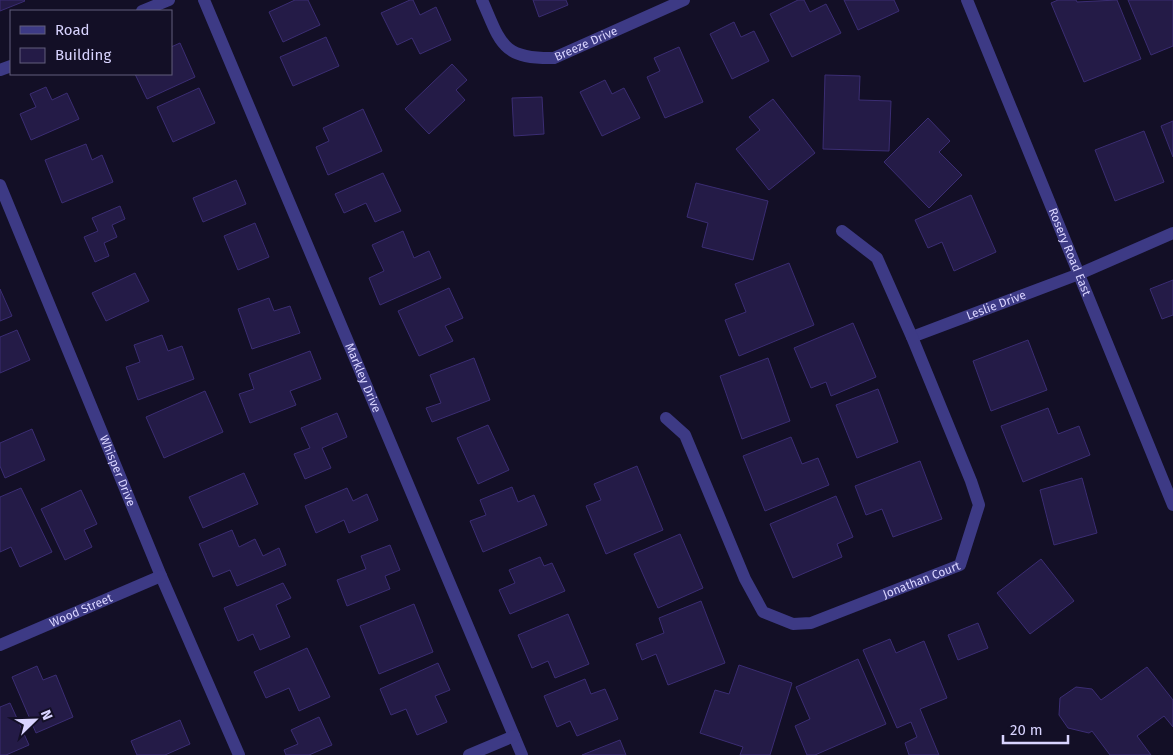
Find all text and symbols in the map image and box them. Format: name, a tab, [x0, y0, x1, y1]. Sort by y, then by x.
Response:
legend	[10, 10, 172, 75]
text: Road	[55, 21, 90, 39]
street label: Breeze Drive	[552, 24, 620, 64]
text: Building	[55, 46, 111, 64]
street label: Rosery Road East	[1046, 206, 1094, 298]
street label: Leslie Drive	[964, 288, 1028, 323]
street label: Markley Drive	[342, 341, 384, 415]
street label: Whisper Drive	[97, 433, 139, 508]
street label: Jonathan Court	[881, 558, 963, 601]
street label: Wood Street	[47, 590, 115, 630]
north arrow	[10, 695, 60, 745]
text: N	[37, 708, 56, 723]
scale bar	[1003, 712, 1068, 744]
text: 20 m	[1010, 721, 1043, 739]

